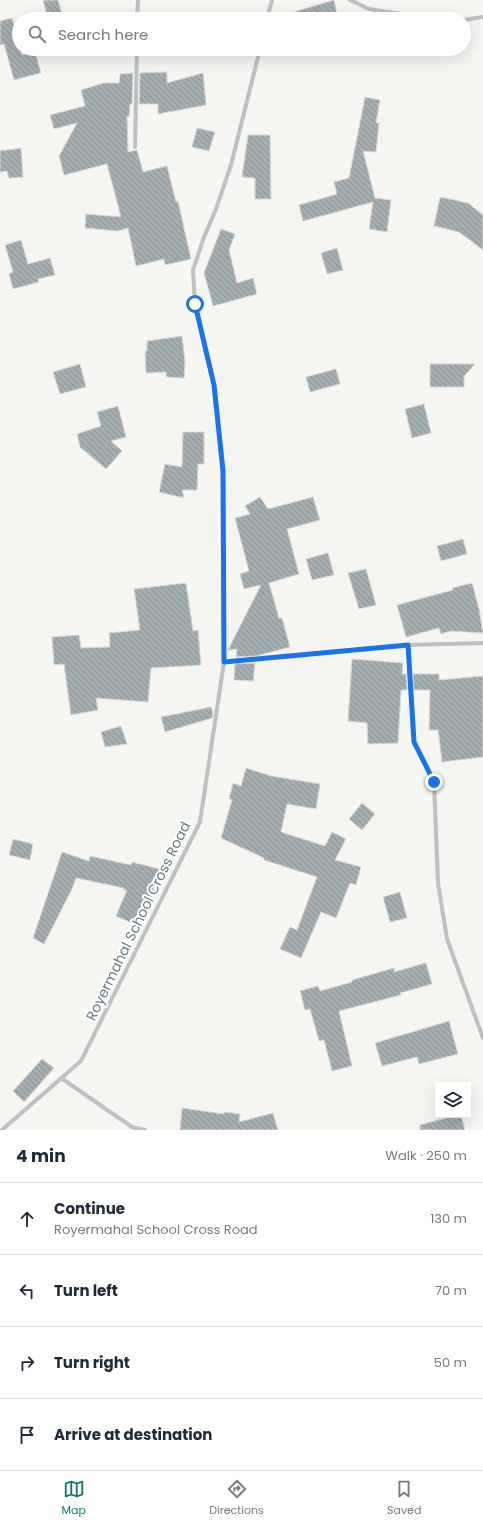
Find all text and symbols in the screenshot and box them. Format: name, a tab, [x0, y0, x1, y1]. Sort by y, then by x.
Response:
search box	[12, 12, 471, 56]
icon: search	[26, 23, 48, 45]
text: Search here	[58, 24, 148, 45]
route start	[186, 295, 204, 313]
route end	[425, 773, 443, 791]
street label: Royermahal School Cross Road	[81, 818, 195, 1024]
map controls	[435, 1082, 471, 1118]
button: layers	[435, 1082, 471, 1118]
text: 4 min	[16, 1144, 66, 1168]
text: Walk · 250 m	[385, 1146, 467, 1165]
text: Continue	[54, 1198, 125, 1219]
icon: ahead	[16, 1208, 38, 1230]
text: 130 m	[430, 1209, 467, 1228]
text: Royermahal School Cross Road	[54, 1220, 258, 1239]
icon: left	[16, 1280, 38, 1302]
text: Turn left	[54, 1280, 118, 1301]
text: 70 m	[435, 1281, 467, 1300]
icon: right	[16, 1352, 38, 1374]
text: Turn right	[54, 1352, 130, 1373]
text: 50 m	[434, 1353, 467, 1372]
icon: arrive	[16, 1424, 38, 1446]
text: Arrive at destination	[54, 1424, 212, 1445]
tab: Map	[62, 1478, 86, 1519]
tab: Directions	[209, 1478, 264, 1519]
tab: Saved	[387, 1478, 421, 1519]

